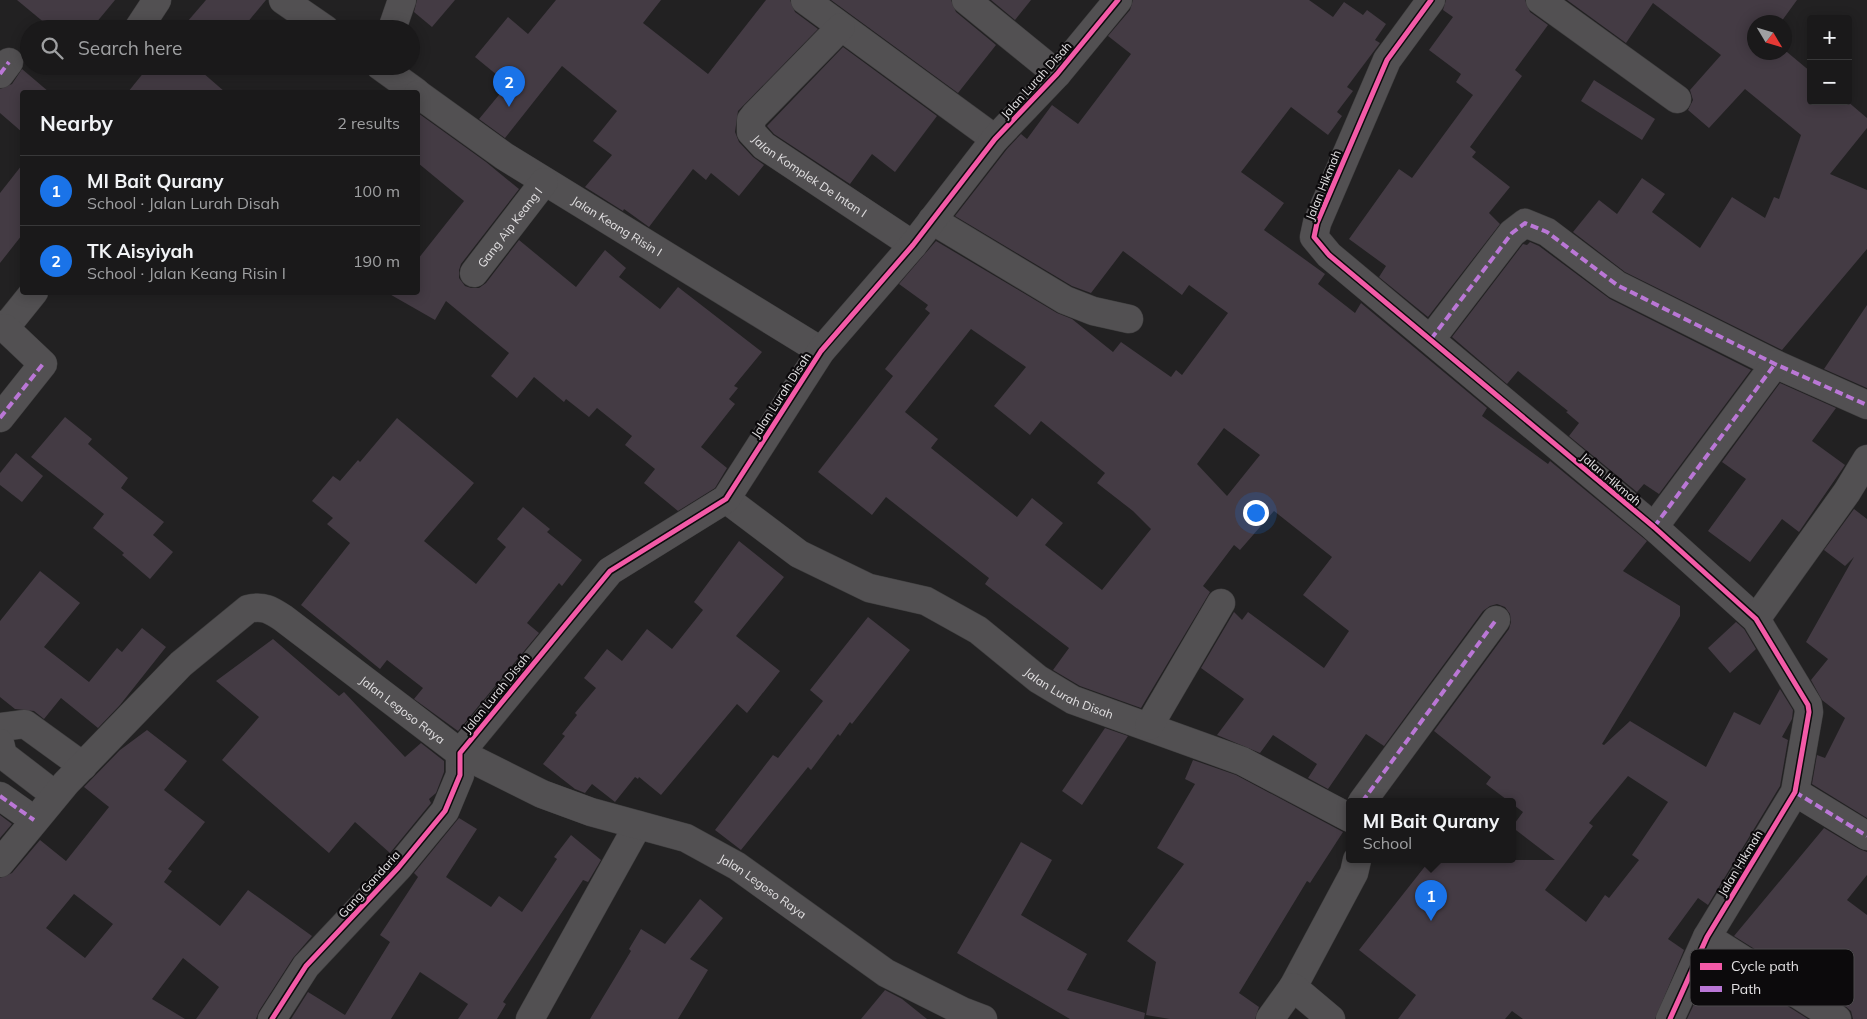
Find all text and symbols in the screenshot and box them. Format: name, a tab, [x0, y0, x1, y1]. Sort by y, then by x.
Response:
north arrow	[1747, 15, 1792, 60]
map controls	[1807, 15, 1852, 105]
button: +	[1807, 15, 1852, 60]
search box	[20, 20, 420, 75]
icon: search	[38, 34, 66, 62]
text: Search here	[78, 36, 182, 60]
street label: Jalan Lurah Disah	[998, 38, 1074, 122]
button: −	[1807, 60, 1852, 105]
pin: 2	[493, 66, 525, 107]
text: Nearby	[40, 110, 113, 136]
text: 2 results	[337, 113, 400, 133]
street label: Jalan Komplek De Intan I	[749, 131, 870, 220]
street label: Jalan Hikmah	[1302, 148, 1344, 222]
text: MI Bait Qurany	[87, 169, 224, 193]
text: 1	[51, 181, 61, 201]
text: 100 m	[353, 181, 400, 201]
street label: Gang Aip Keang I	[474, 184, 545, 270]
street label: Jalan Keang Risin I	[569, 192, 665, 259]
text: School · Jalan Lurah Disah	[87, 193, 280, 213]
text: TK Aisyiyah	[87, 239, 194, 263]
text: 2	[51, 251, 61, 271]
text: 190 m	[353, 251, 400, 271]
text: School · Jalan Keang Risin I	[87, 263, 286, 283]
street label: Jalan Lurah Disah	[748, 350, 814, 440]
street label: Jalan Hikmah	[1578, 449, 1644, 509]
your location	[1243, 500, 1269, 526]
street label: Jalan Lurah Disah	[459, 650, 533, 736]
street label: Jalan Lurah Disah	[1022, 664, 1116, 722]
street label: Jalan Legoso Raya	[357, 672, 448, 747]
popup	[1346, 798, 1516, 863]
text: MI Bait Qurany	[1363, 809, 1499, 833]
street label: Jalan Hikmah	[1714, 827, 1766, 899]
text: School	[1363, 833, 1412, 853]
street label: Gang Gandaria	[335, 847, 403, 921]
street label: Jalan Legoso Raya	[716, 850, 810, 921]
pin: 1	[1415, 880, 1447, 921]
legend	[1690, 949, 1854, 1006]
text: Cycle path	[1731, 957, 1799, 975]
text: Path	[1731, 980, 1761, 998]

